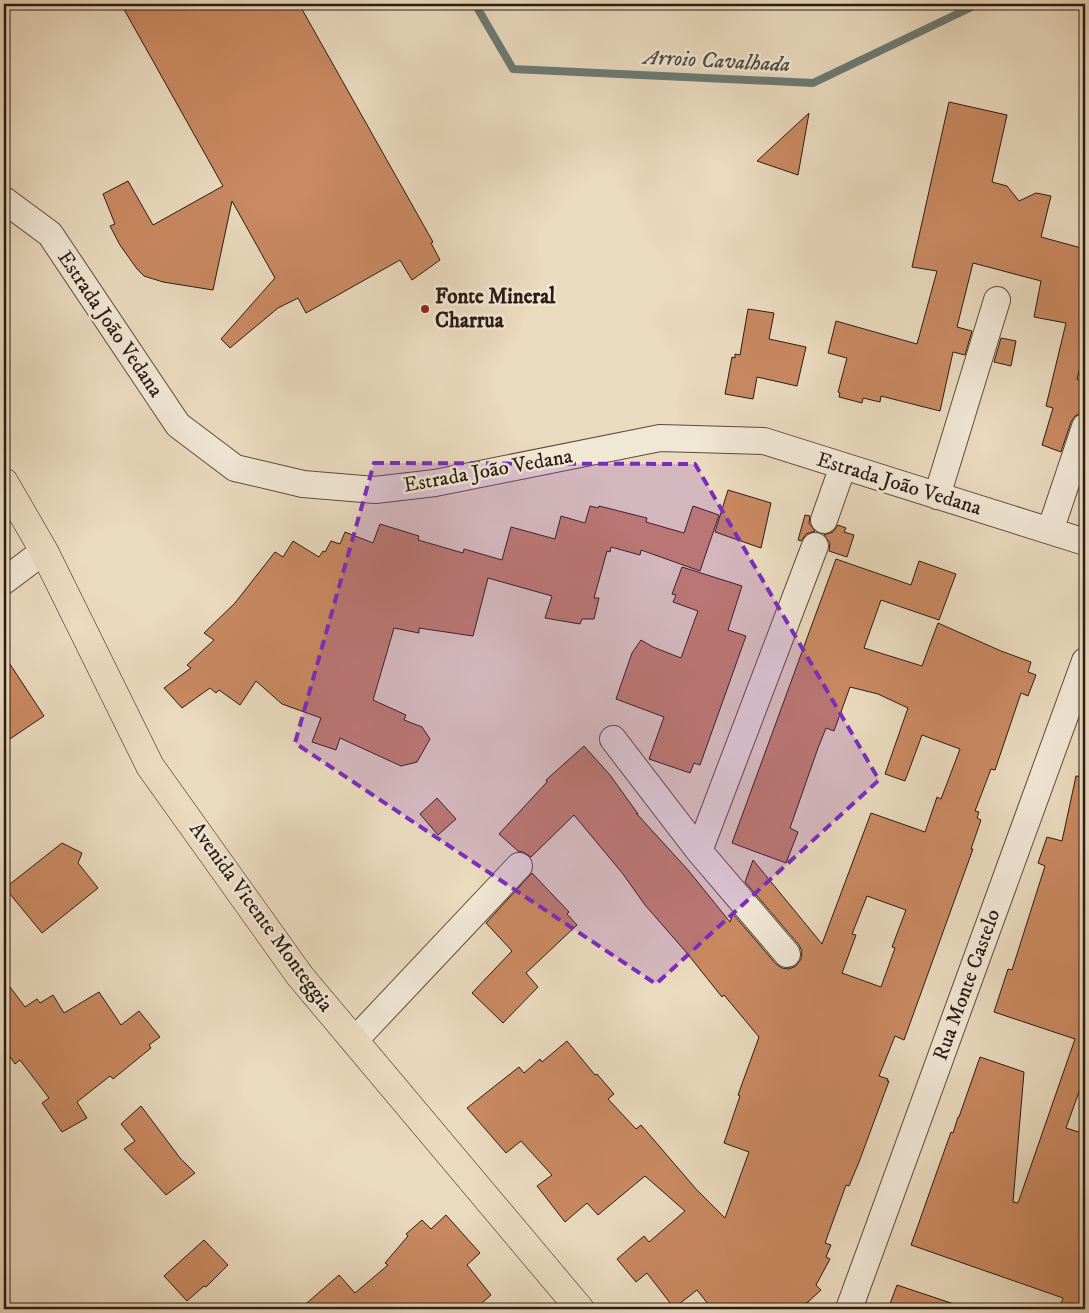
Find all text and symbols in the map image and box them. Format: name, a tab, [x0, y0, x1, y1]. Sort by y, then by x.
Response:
water label: Arroio Cavalhada	[640, 44, 791, 78]
street label: Estrada João Vedana	[51, 246, 169, 402]
place label: Fonte Mineral Charrua	[435, 284, 556, 334]
marker: Fonte Mineral Charrua	[419, 303, 431, 315]
street label: Estrada João Vedana	[401, 443, 575, 499]
street label: Estrada João Vedana	[813, 447, 985, 521]
street label: Avenida Vicente Monteggia	[183, 817, 339, 1017]
street label: Rua Monte Castelo	[928, 906, 1006, 1064]

